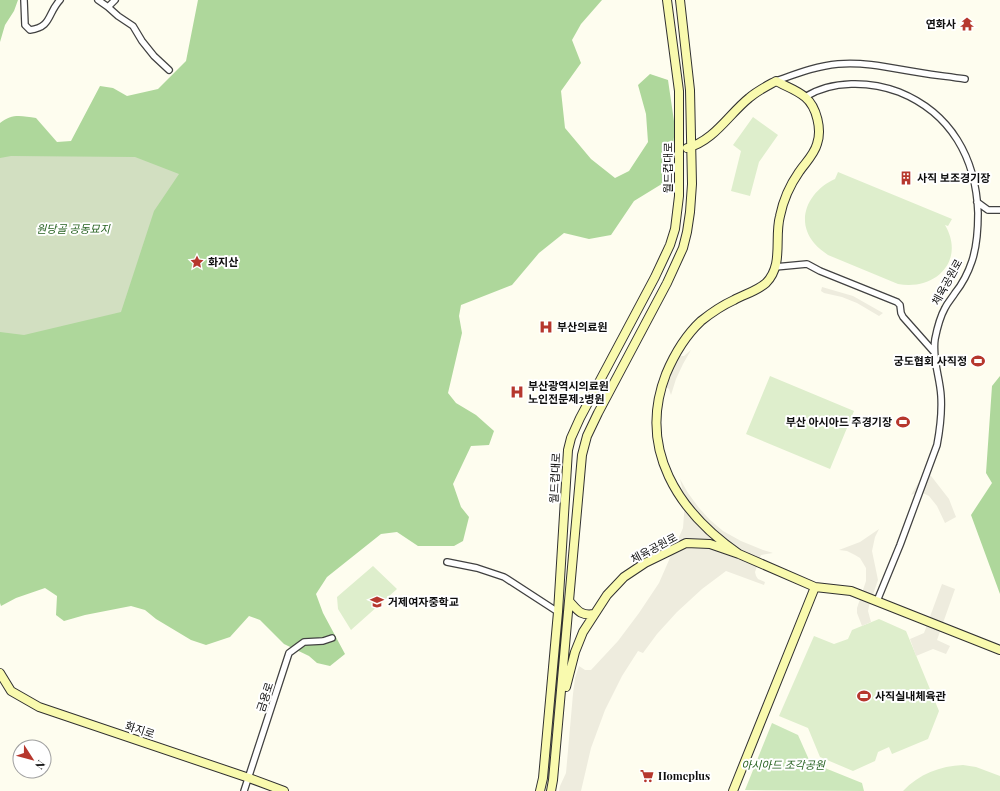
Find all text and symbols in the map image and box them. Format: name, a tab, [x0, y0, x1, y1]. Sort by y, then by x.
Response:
place label: 연화사	[926, 16, 956, 31]
temple icon: 연화사	[959, 16, 975, 32]
street label: 월드컵대로	[660, 143, 675, 193]
building icon: 사직 보조경기장	[898, 170, 914, 186]
place label: 사직 보조경기장	[917, 170, 990, 185]
park label: 원당골 공동묘지	[36, 221, 111, 236]
place icon: 화지산	[189, 254, 205, 270]
place label: 화지산	[208, 254, 238, 269]
street label: 체육공원로	[928, 256, 965, 308]
hospital icon: 부산의료원	[538, 319, 554, 335]
place label: 부산의료원	[557, 319, 608, 334]
place label: 궁도협회 사직정	[894, 353, 967, 368]
sports icon: 궁도협회 사직정	[970, 353, 986, 369]
place label: 부산광역시의료원 노인전문제2병원	[528, 378, 609, 406]
hospital icon: 부산광역시의료원 노인전문제2병원	[509, 384, 525, 400]
place label: 부산 아시아드 주경기장	[786, 414, 892, 429]
sports icon: 부산 아시아드 주경기장	[895, 414, 911, 430]
street label: 월드컵대로	[546, 452, 563, 504]
street label: 체육공원로	[628, 529, 680, 566]
school or university icon: 거제여자중학교	[369, 594, 385, 610]
place label: 거제여자중학교	[388, 594, 459, 609]
street label: 금용로	[253, 680, 276, 714]
sports icon: 사직실내체육관	[856, 688, 872, 704]
place label: 사직실내체육관	[875, 688, 946, 703]
street label: 화지로	[123, 718, 157, 741]
north arrow	[12, 739, 52, 779]
park label: 아시아드 조각공원	[741, 757, 826, 772]
text: N	[32, 758, 49, 773]
supermarket icon: Homeplus	[639, 768, 655, 784]
place label: Homeplus	[658, 768, 710, 783]

